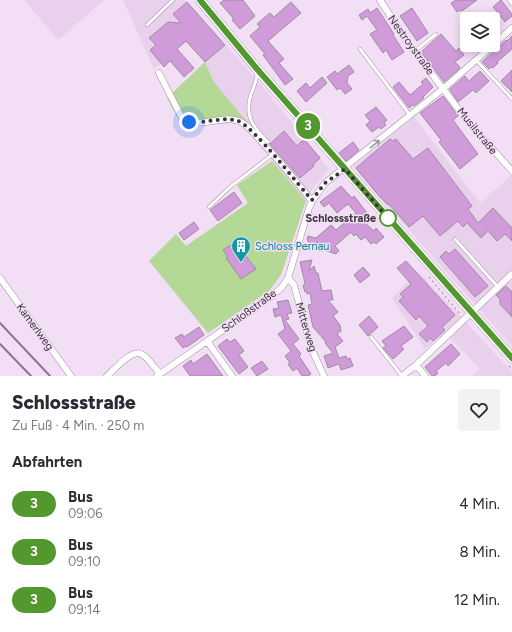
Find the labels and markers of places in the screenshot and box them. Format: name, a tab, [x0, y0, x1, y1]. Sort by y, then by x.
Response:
marker: Schlossstraße	[379, 209, 397, 227]
place label: Schlossstraße	[306, 212, 376, 225]
building icon: Schloss Pernau	[230, 235, 252, 263]
place label: Schloss Pernau	[255, 240, 329, 253]

